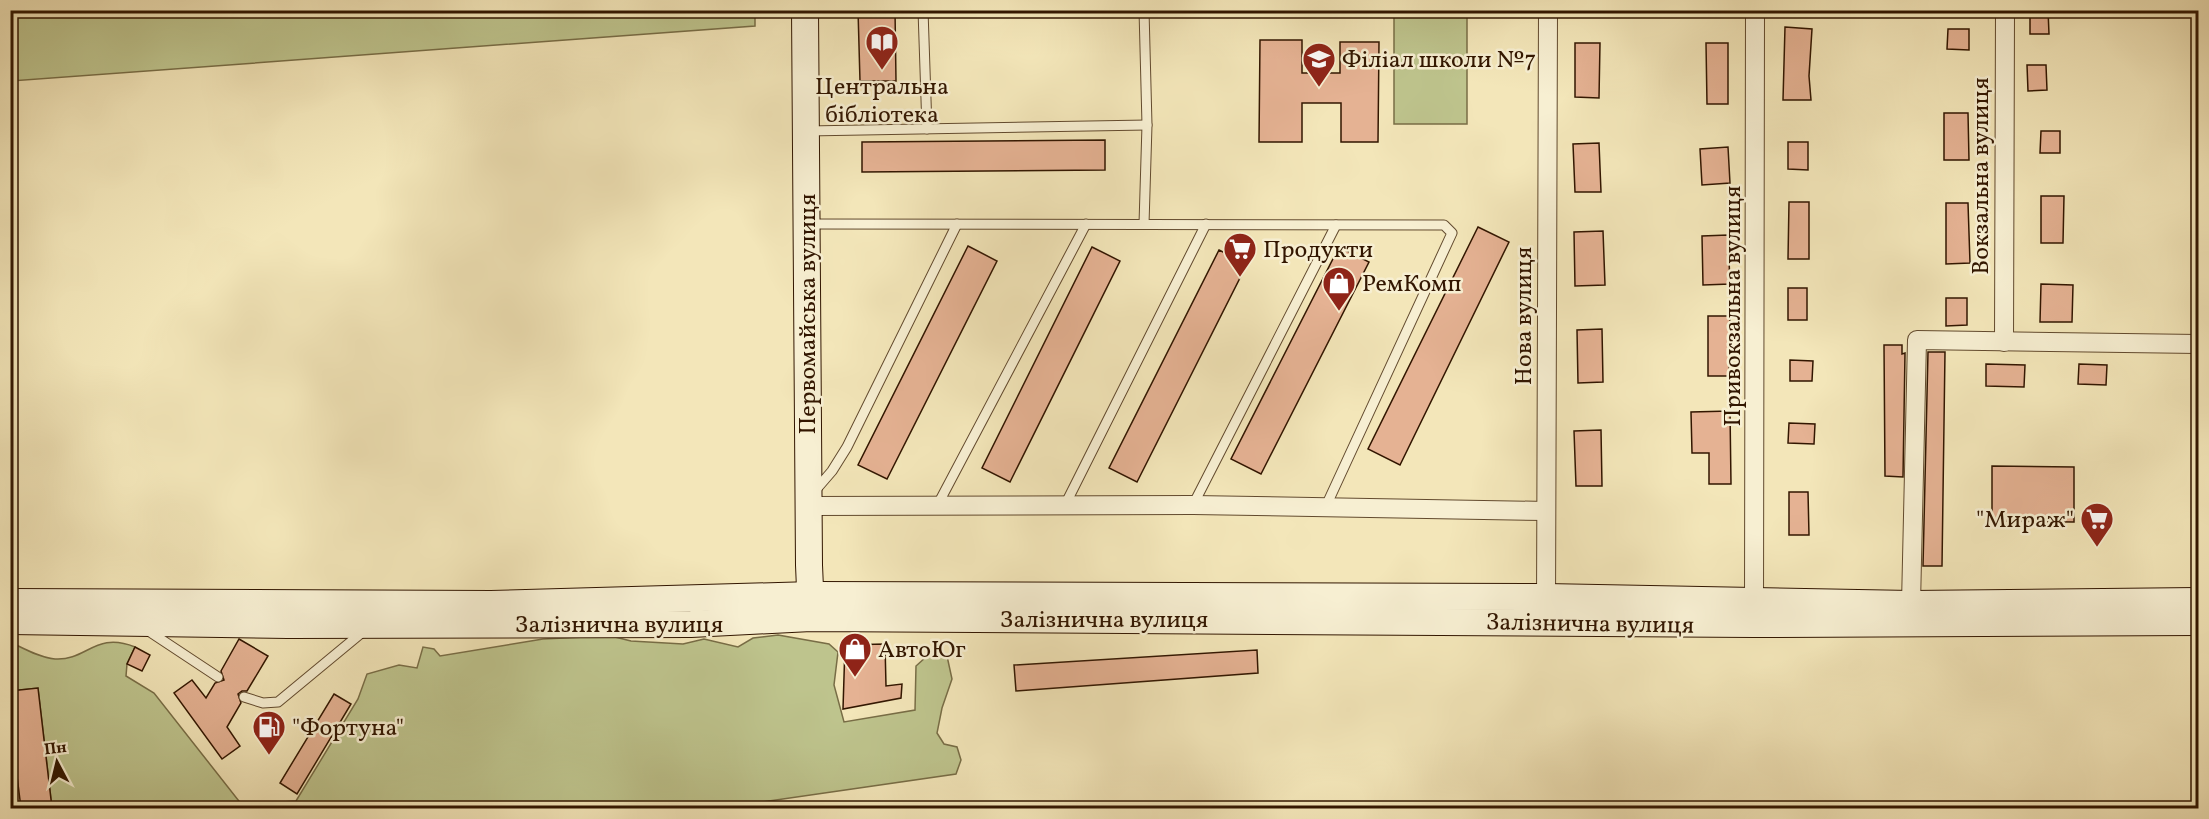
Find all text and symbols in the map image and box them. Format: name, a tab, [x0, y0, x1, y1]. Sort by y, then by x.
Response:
library icon: Центральна бібліотека	[864, 24, 900, 71]
school or university icon: Філіал школи №7	[1301, 41, 1337, 88]
place label: Філіал школи №7	[1342, 44, 1536, 78]
place label: Центральна бібліотека	[815, 71, 949, 133]
street label: Вокзальна вулиця	[1965, 77, 1999, 275]
street label: Привокзальна вулиця	[1717, 186, 1751, 426]
street label: Первомайська вулиця	[792, 193, 826, 435]
supermarket icon: Продукти	[1222, 231, 1258, 278]
place label: Продукти	[1263, 234, 1373, 268]
street label: Нова вулиця	[1508, 247, 1542, 385]
shop icon: РемКомп	[1321, 265, 1357, 312]
place label: РемКомп	[1362, 268, 1461, 302]
supermarket icon: "Мираж"	[2079, 501, 2115, 548]
place label: "Мираж"	[1976, 504, 2074, 538]
street label: Залізнична вулиця	[1000, 604, 1208, 638]
street label: Залізнична вулиця	[1485, 606, 1694, 644]
street label: Залізнична вулиця	[515, 609, 723, 643]
shop icon: АвтоЮг	[837, 631, 873, 678]
place label: АвтоЮг	[878, 634, 966, 668]
fuel station icon: "Фортуна"	[251, 709, 287, 756]
place label: "Фортуна"	[292, 712, 404, 746]
north arrow	[27, 732, 87, 792]
text: Пн	[43, 737, 68, 761]

